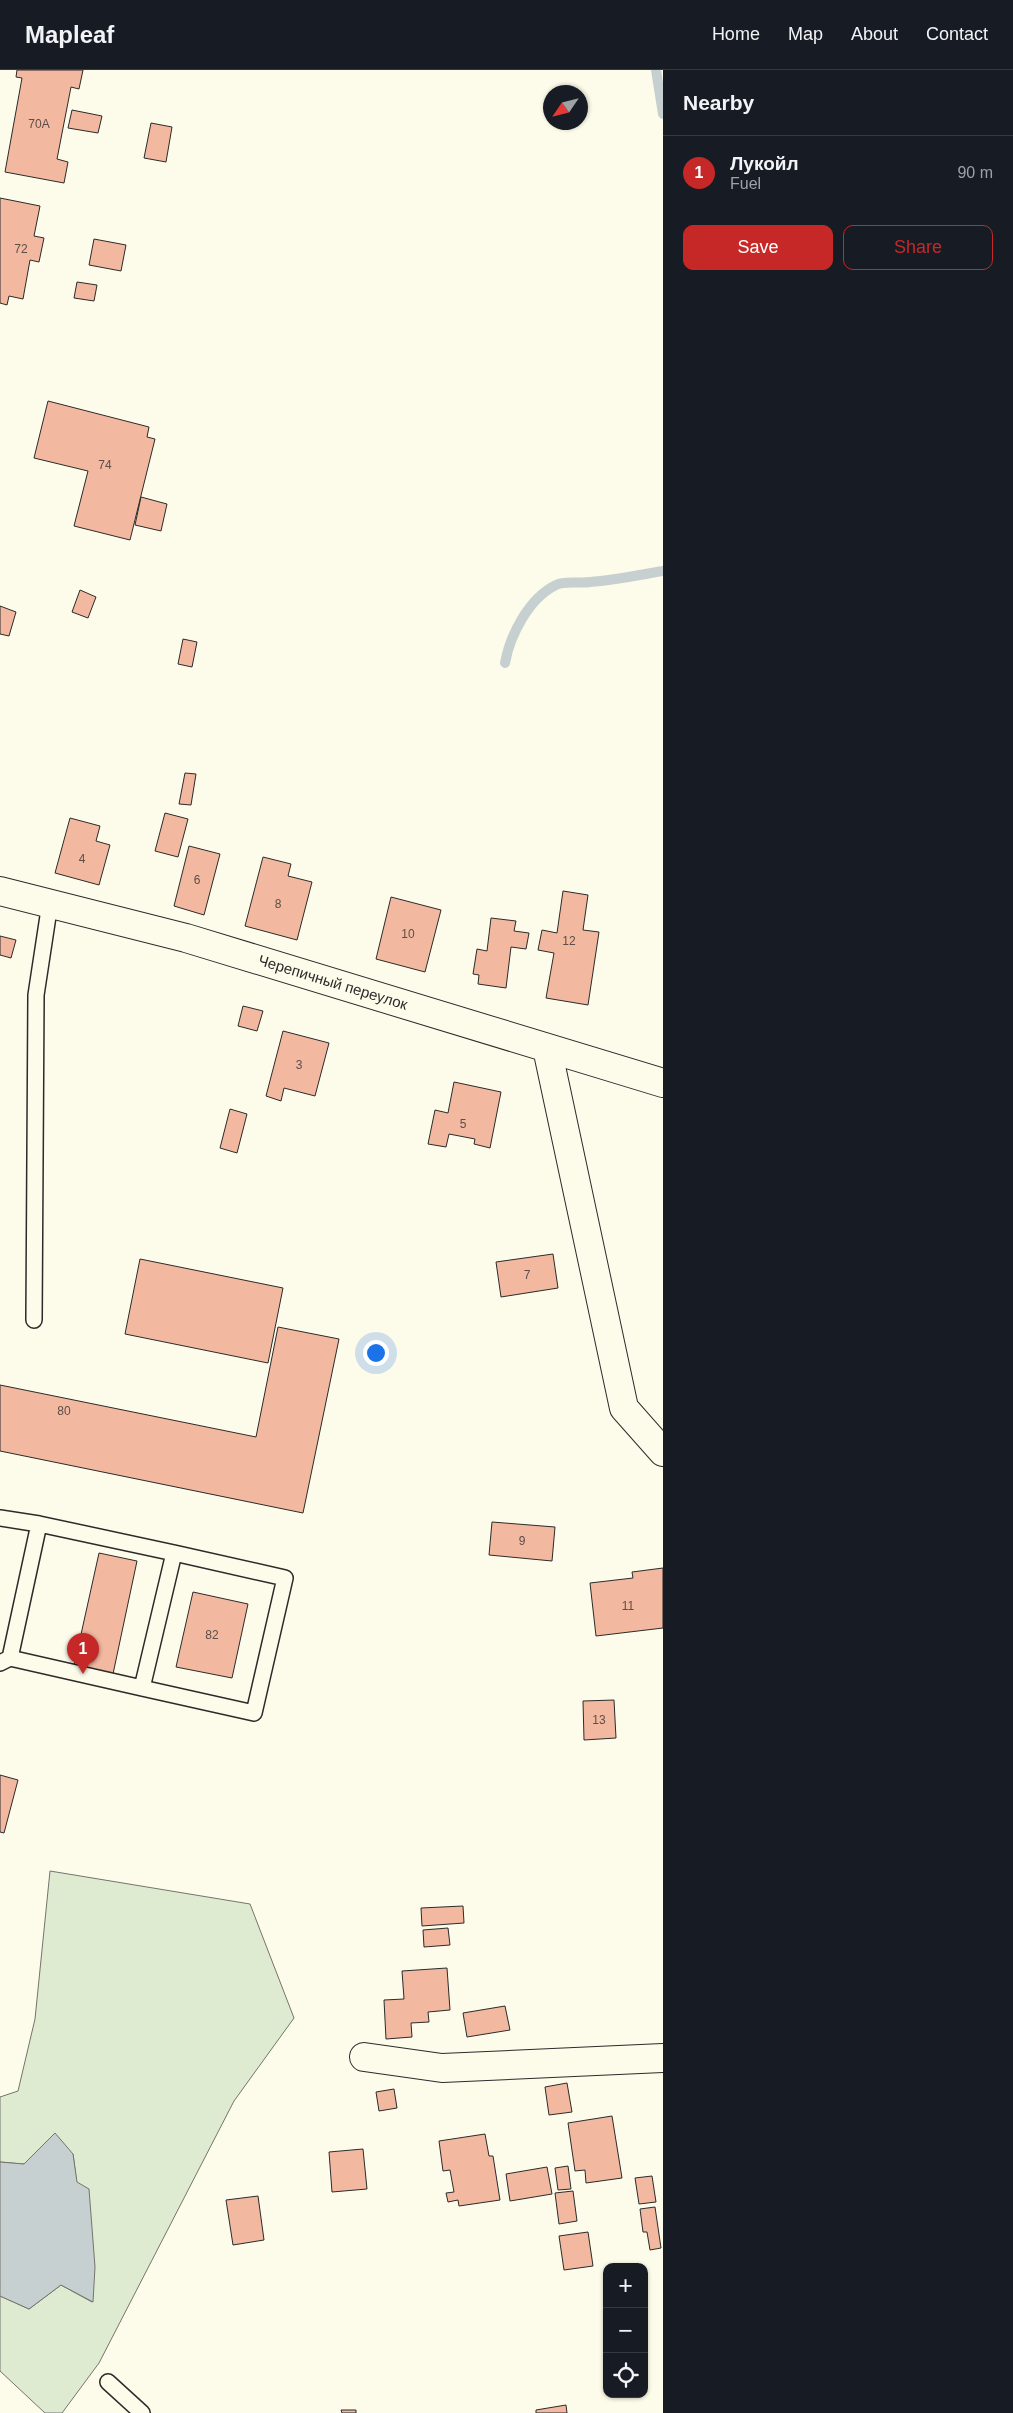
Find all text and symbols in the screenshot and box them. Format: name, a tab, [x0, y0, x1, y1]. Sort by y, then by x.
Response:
text: Mapleaf	[25, 21, 114, 48]
text: Home	[712, 24, 760, 44]
text: Map	[788, 24, 823, 44]
text: About	[851, 24, 898, 44]
text: Contact	[926, 24, 988, 44]
north arrow	[543, 85, 588, 130]
text: Nearby	[683, 91, 754, 114]
house number: 70А	[28, 117, 50, 131]
text: Лукойл	[730, 153, 799, 174]
text: 1	[695, 164, 703, 181]
text: 90 m	[957, 164, 993, 181]
text: Fuel	[730, 175, 761, 192]
button: Save	[683, 225, 833, 270]
button: Share	[843, 225, 993, 270]
house number: 72	[14, 242, 28, 256]
house number: 74	[98, 458, 112, 472]
house number: 4	[79, 852, 86, 866]
house number: 6	[194, 873, 201, 887]
house number: 8	[275, 897, 282, 911]
house number: 10	[401, 927, 415, 941]
house number: 12	[562, 934, 576, 948]
street label: Черепичный переулок	[256, 951, 410, 1013]
house number: 3	[296, 1058, 303, 1072]
house number: 5	[460, 1117, 467, 1131]
house number: 7	[524, 1268, 531, 1282]
your location	[363, 1340, 389, 1366]
house number: 80	[57, 1404, 71, 1418]
house number: 9	[519, 1534, 526, 1548]
house number: 11	[622, 1599, 635, 1613]
house number: 82	[205, 1628, 219, 1642]
pin: 1	[67, 1633, 99, 1674]
house number: 13	[592, 1713, 606, 1727]
map controls	[603, 2263, 648, 2398]
button: +	[603, 2263, 648, 2308]
button: −	[603, 2308, 648, 2353]
button: locate	[603, 2353, 648, 2398]

